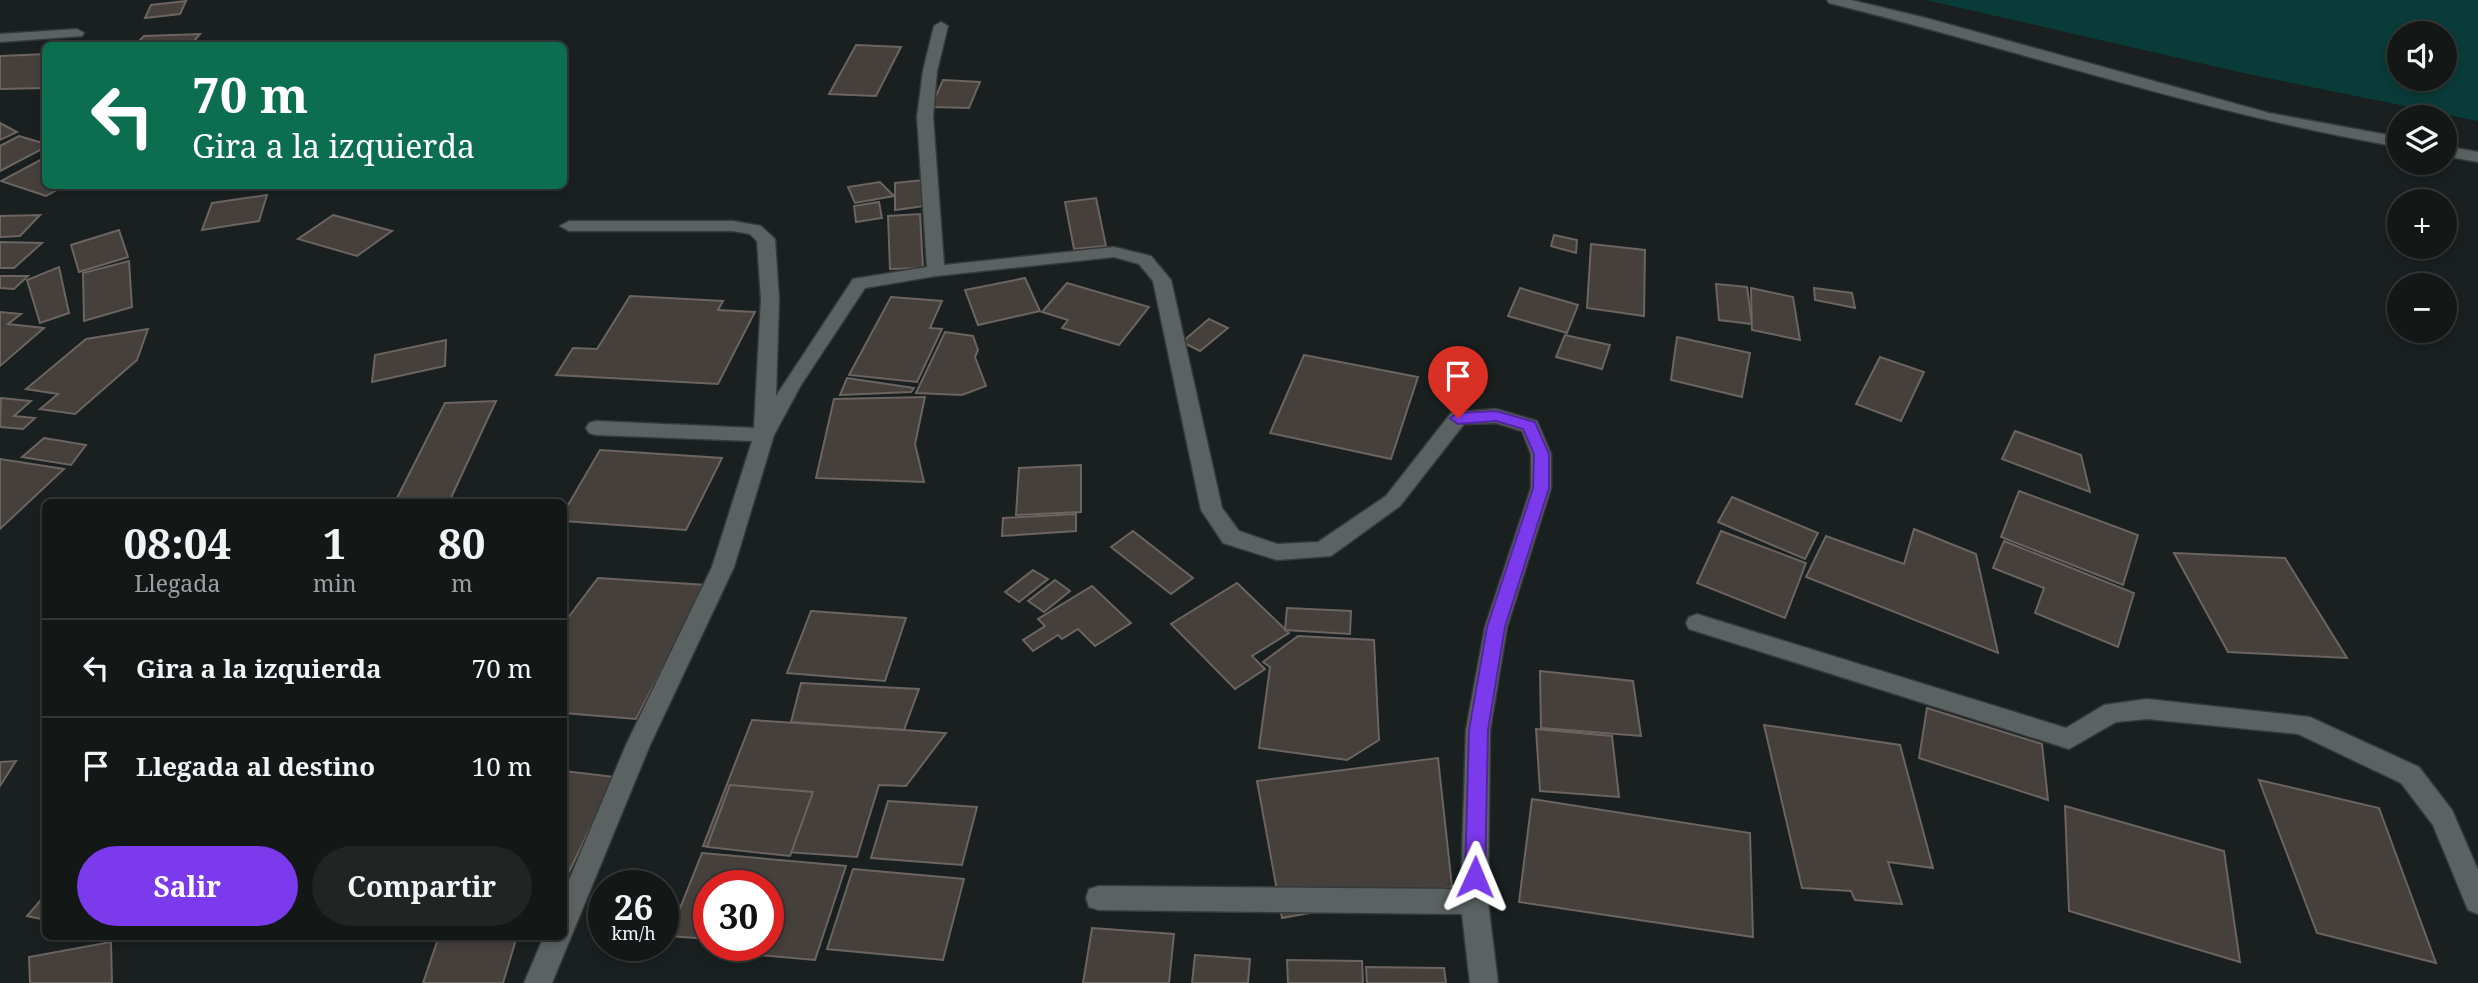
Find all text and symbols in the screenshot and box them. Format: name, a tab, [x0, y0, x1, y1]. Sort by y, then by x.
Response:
map controls	[2387, 21, 2457, 343]
button: sound	[2387, 21, 2457, 91]
text: 70 m	[192, 61, 308, 127]
icon: left	[77, 70, 168, 161]
button: layers	[2387, 105, 2457, 175]
text: Gira a la izquierda	[192, 124, 475, 167]
button: +	[2387, 189, 2457, 259]
button: −	[2387, 273, 2457, 343]
pin	[1428, 346, 1488, 418]
icon: arrive	[1439, 357, 1477, 395]
text: 08:04	[123, 514, 231, 571]
text: 1	[323, 514, 346, 571]
text: 80	[438, 514, 486, 571]
text: Llegada	[134, 567, 220, 599]
text: min	[313, 567, 357, 599]
text: m	[451, 567, 473, 599]
icon: left	[77, 649, 115, 687]
text: Gira a la izquierda	[136, 650, 382, 686]
text: 70 m	[472, 650, 532, 686]
icon: arrive	[77, 747, 115, 785]
text: Llegada al destino	[136, 748, 375, 784]
text: 10 m	[472, 748, 532, 784]
position arrow	[1438, 840, 1512, 914]
button: Salir	[77, 846, 298, 926]
button: Compartir	[312, 846, 532, 926]
speed limit sign: 30	[693, 870, 784, 961]
text: 26	[614, 883, 653, 930]
text: km/h	[611, 921, 656, 945]

